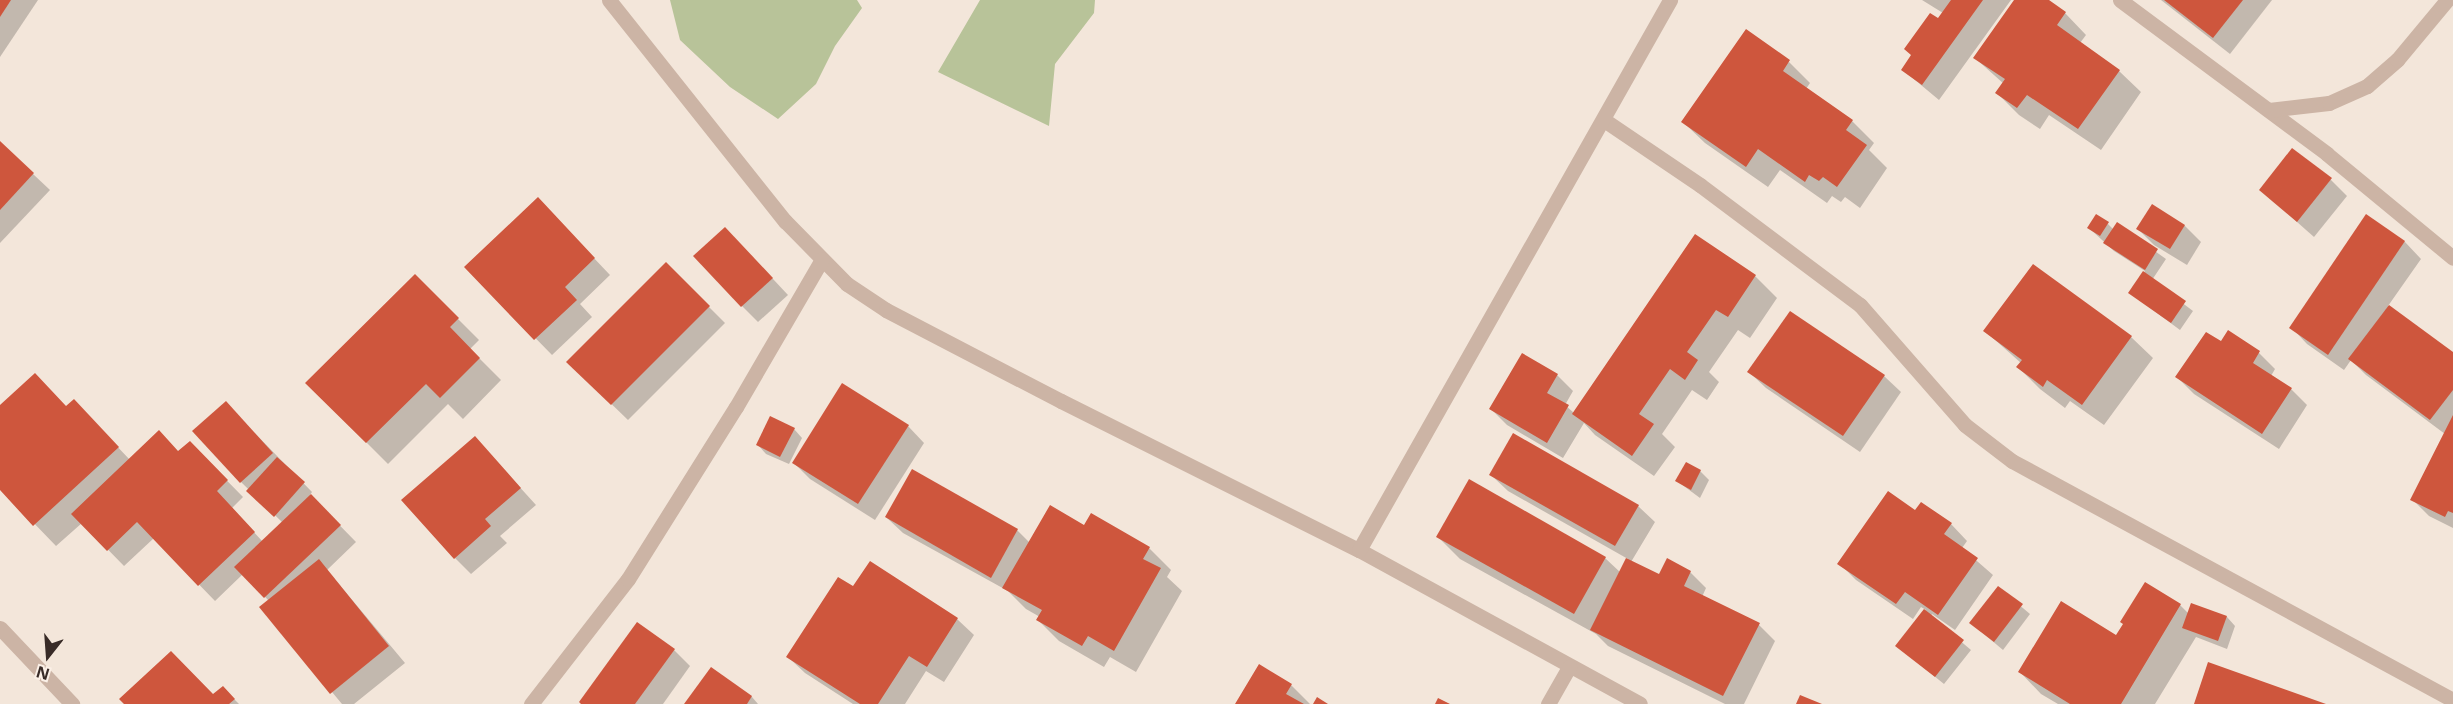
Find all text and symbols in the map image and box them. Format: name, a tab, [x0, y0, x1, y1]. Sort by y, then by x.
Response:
north arrow	[18, 626, 78, 686]
text: N	[33, 661, 52, 686]

